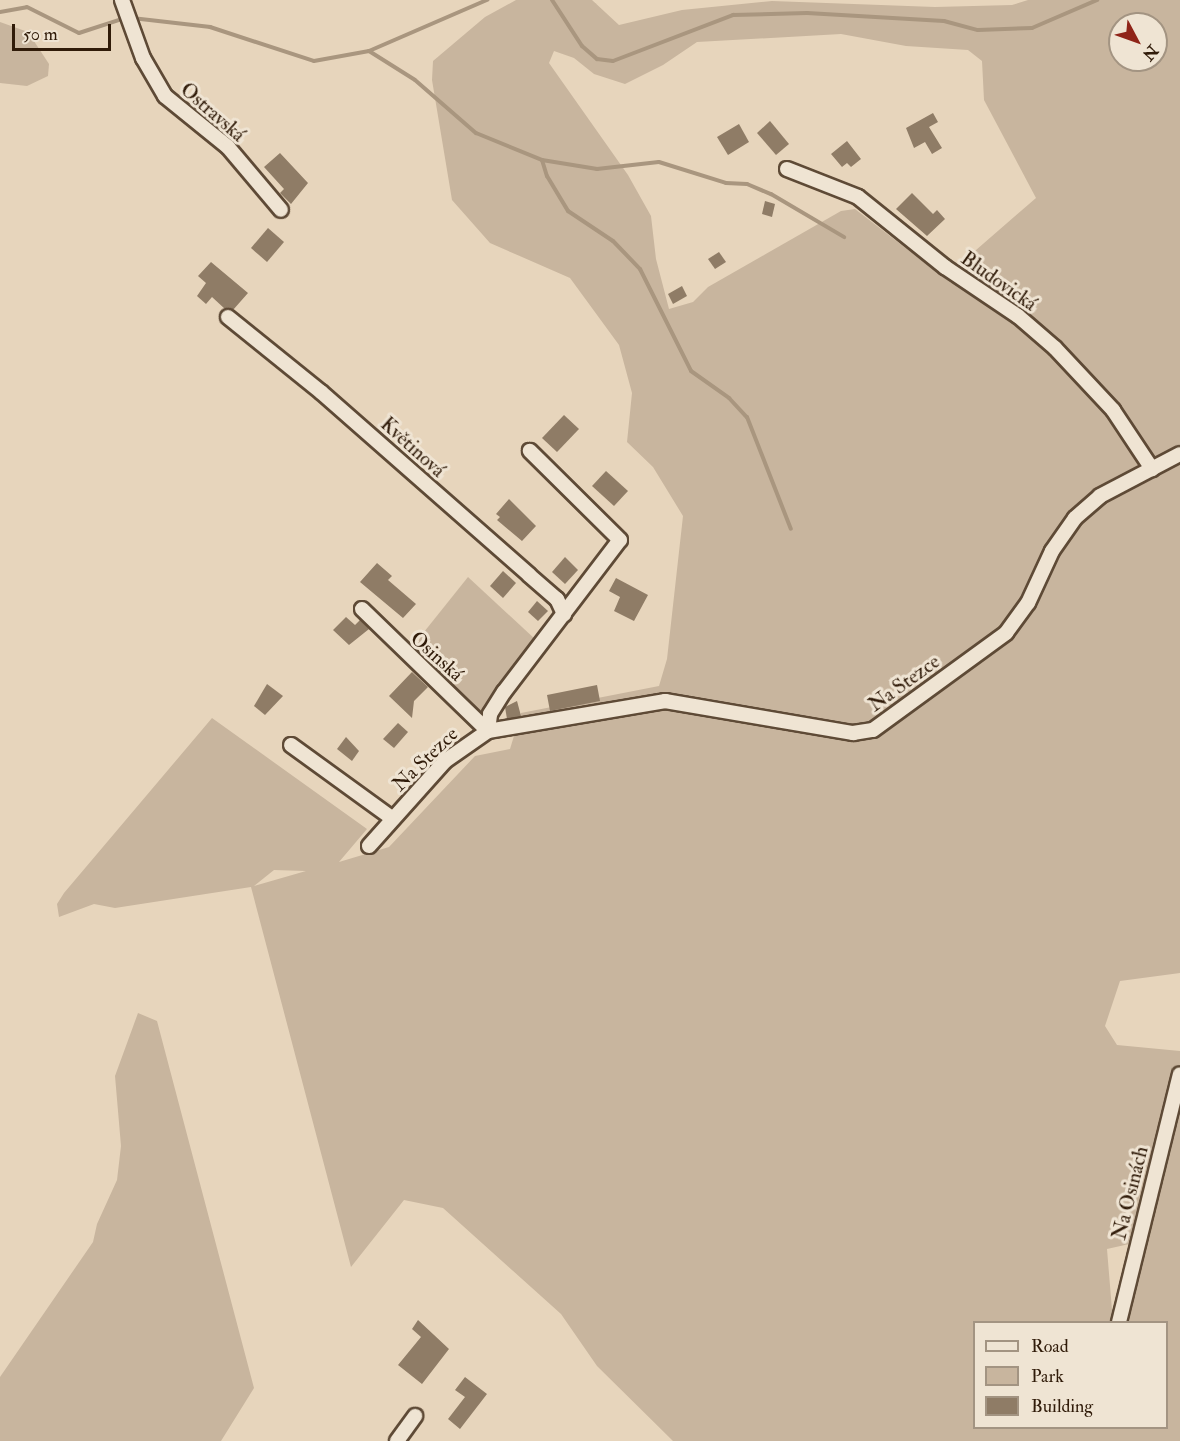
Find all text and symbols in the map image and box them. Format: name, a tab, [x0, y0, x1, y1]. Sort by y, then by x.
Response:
scale bar	[15, 12, 114, 50]
north arrow	[1108, 12, 1168, 72]
text: 50 m	[23, 23, 58, 46]
text: N	[1138, 41, 1162, 64]
street label: Ostravská	[176, 77, 250, 147]
street label: Bludovická	[956, 246, 1042, 316]
street label: Květinová	[376, 412, 450, 482]
street label: Osinská	[405, 626, 469, 686]
street label: Na Stezce	[864, 649, 944, 717]
street label: Na Stezce	[387, 722, 463, 796]
street label: Na Osinách	[1107, 1144, 1153, 1242]
legend	[973, 1321, 1168, 1429]
text: Road	[1031, 1335, 1069, 1358]
text: Park	[1031, 1365, 1064, 1388]
text: Building	[1031, 1395, 1093, 1418]

